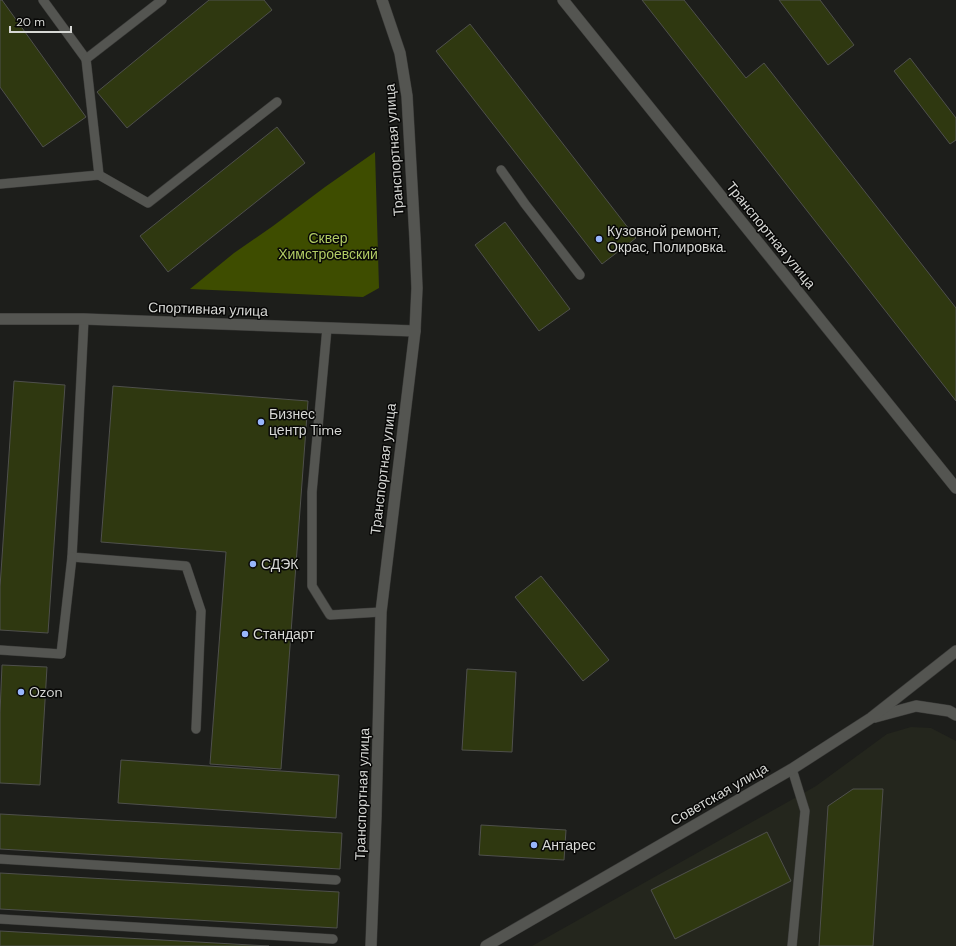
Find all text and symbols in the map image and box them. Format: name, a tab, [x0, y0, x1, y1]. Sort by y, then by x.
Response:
scale bar	[10, 8, 71, 34]
text: 20 m	[16, 14, 45, 30]
street label: Транспортная улица	[380, 83, 408, 217]
street label: Транспортная улица	[722, 178, 820, 292]
place label: Кузовной ремонт, Окрас, Полировка.	[607, 222, 727, 256]
park label: Сквер Химстроевский	[278, 229, 378, 263]
marker: Кузовной ремонт, Окрас, Полировка.	[594, 234, 604, 244]
street label: Спортивная улица	[148, 298, 268, 320]
street label: Транспортная улица	[366, 402, 400, 536]
place label: Бизнес центр Time	[269, 405, 342, 439]
marker: Бизнес центр Time	[256, 417, 266, 427]
place label: СДЭК	[261, 555, 299, 573]
marker: СДЭК	[248, 559, 258, 569]
place label: Стандарт	[253, 625, 315, 643]
marker: Стандарт	[240, 629, 250, 639]
place label: Ozon	[29, 683, 63, 701]
marker: Ozon	[16, 687, 26, 697]
street label: Транспортная улица	[351, 727, 373, 861]
street label: Советская улица	[667, 759, 771, 829]
place label: Антарес	[542, 836, 596, 854]
marker: Антарес	[529, 840, 539, 850]

